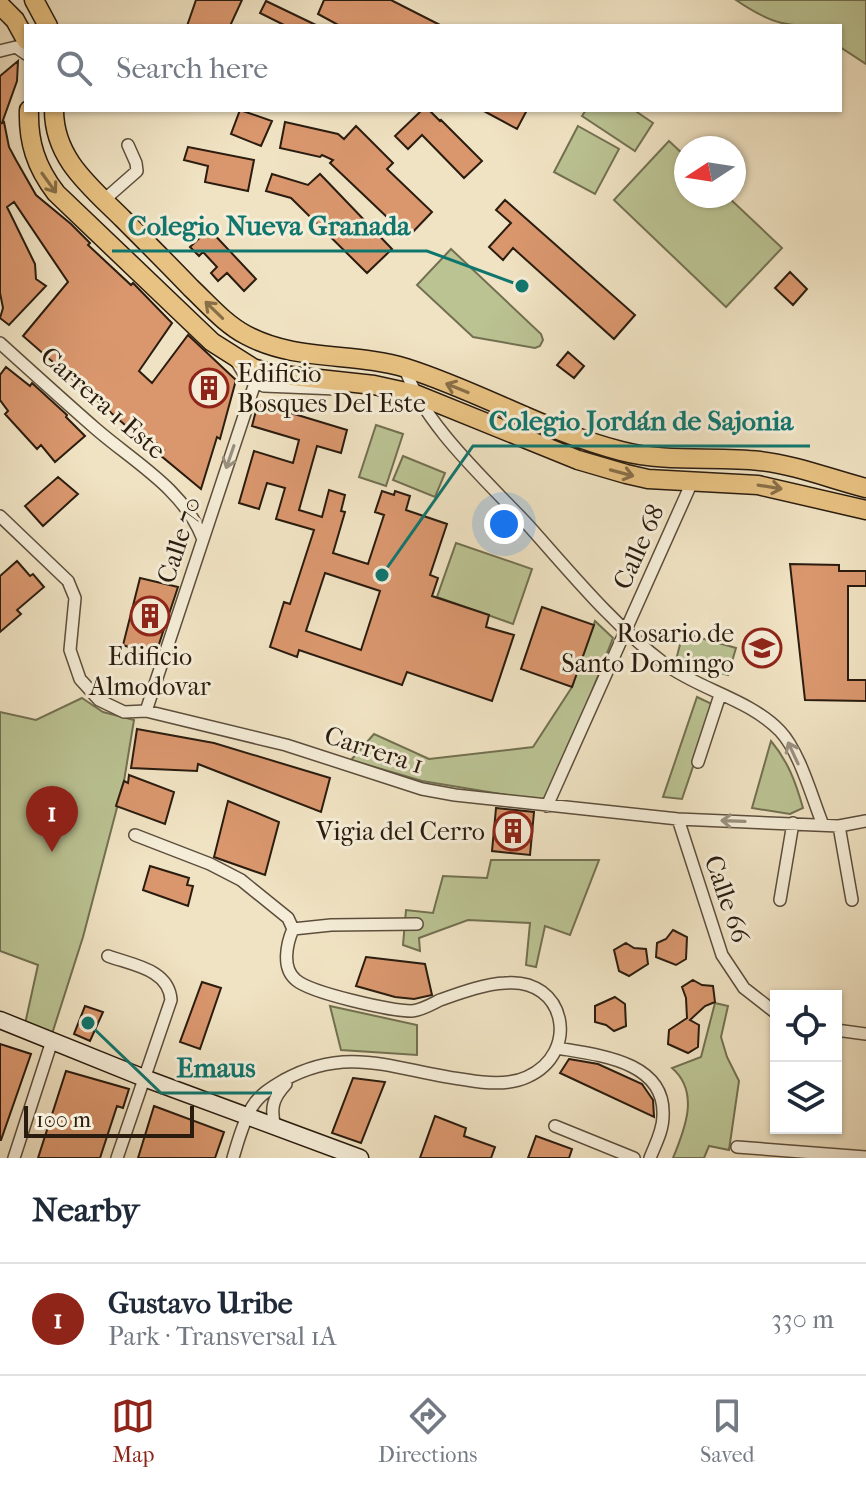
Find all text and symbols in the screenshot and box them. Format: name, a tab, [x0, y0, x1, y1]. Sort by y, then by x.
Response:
search box	[24, 24, 842, 112]
icon: search	[52, 46, 96, 90]
text: Search here	[116, 51, 268, 86]
north arrow	[674, 136, 746, 208]
one-way arrow	[41, 172, 58, 193]
callout: Colegio Nueva Granada	[112, 199, 427, 251]
text: Colegio Nueva Granada	[128, 209, 411, 242]
one-way arrow	[205, 301, 224, 320]
street label: Carrera 1 Este	[34, 340, 172, 466]
place label: Edificio Bosques Del Este	[237, 358, 426, 419]
building icon: Edificio Bosques Del Este	[188, 367, 230, 409]
one-way arrow	[445, 380, 470, 395]
callout: Colegio Jordán de Sajonia	[473, 394, 810, 446]
text: Colegio Jordán de Sajonia	[489, 404, 794, 437]
one-way arrow	[222, 444, 236, 469]
one-way arrow	[609, 466, 635, 481]
one-way arrow	[757, 480, 782, 495]
street label: Calle 70	[151, 493, 207, 587]
street label: Calle 68	[607, 500, 671, 594]
your location	[484, 504, 524, 544]
building icon: Edificio Almodovar	[129, 595, 171, 637]
place label: Rosario de Santo Domingo	[561, 618, 734, 679]
school or university icon: Rosario de Santo Domingo	[741, 627, 783, 669]
place label: Edificio Almodovar	[88, 641, 211, 702]
street label: Carrera 1	[321, 719, 427, 781]
one-way arrow	[785, 741, 800, 765]
pin: 1	[26, 786, 78, 852]
building icon: Vigia del Cerro	[492, 810, 534, 852]
one-way arrow	[720, 813, 747, 828]
place label: Vigia del Cerro	[315, 816, 485, 847]
street label: Calle 66	[698, 851, 757, 948]
map controls	[770, 990, 842, 1134]
button: locate	[770, 990, 842, 1062]
callout: Emaus	[161, 1041, 272, 1093]
text: Emaus	[176, 1051, 256, 1084]
button: layers	[770, 1062, 842, 1134]
scale bar	[24, 1102, 194, 1138]
text: 100 m	[36, 1107, 91, 1133]
text: Nearby	[32, 1190, 139, 1230]
text: Gustavo Uribe	[108, 1286, 293, 1321]
text: 1	[53, 1304, 63, 1335]
text: 330 m	[771, 1304, 834, 1335]
text: Park · Transversal 1A	[108, 1321, 337, 1352]
tab: Map	[111, 1394, 155, 1468]
tab: Directions	[378, 1394, 477, 1468]
tab: Saved	[700, 1394, 755, 1468]

